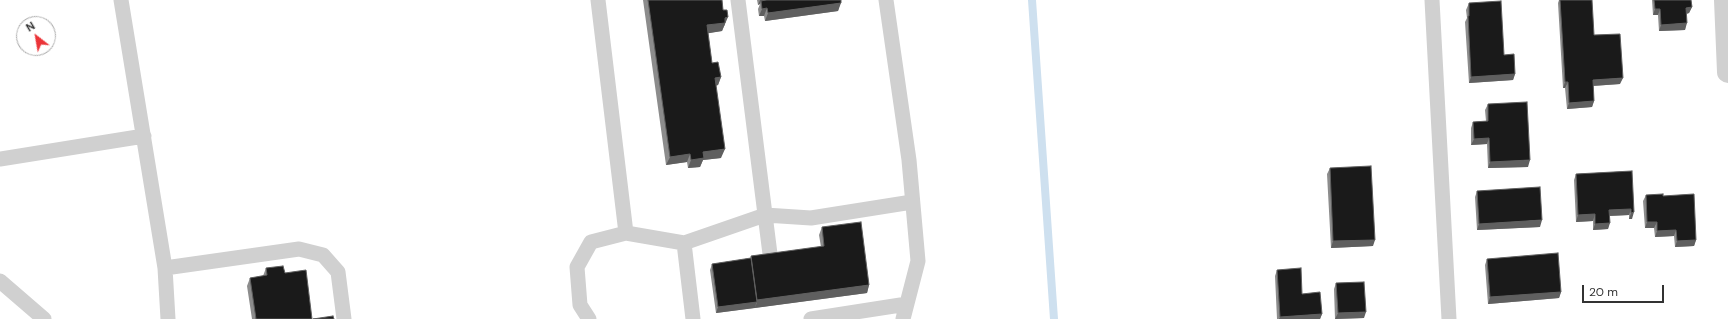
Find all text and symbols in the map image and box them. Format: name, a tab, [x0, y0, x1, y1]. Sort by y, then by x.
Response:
north arrow	[16, 16, 56, 56]
text: N	[23, 19, 37, 35]
scale bar	[1584, 277, 1666, 303]
text: 20 m	[1589, 284, 1618, 300]

